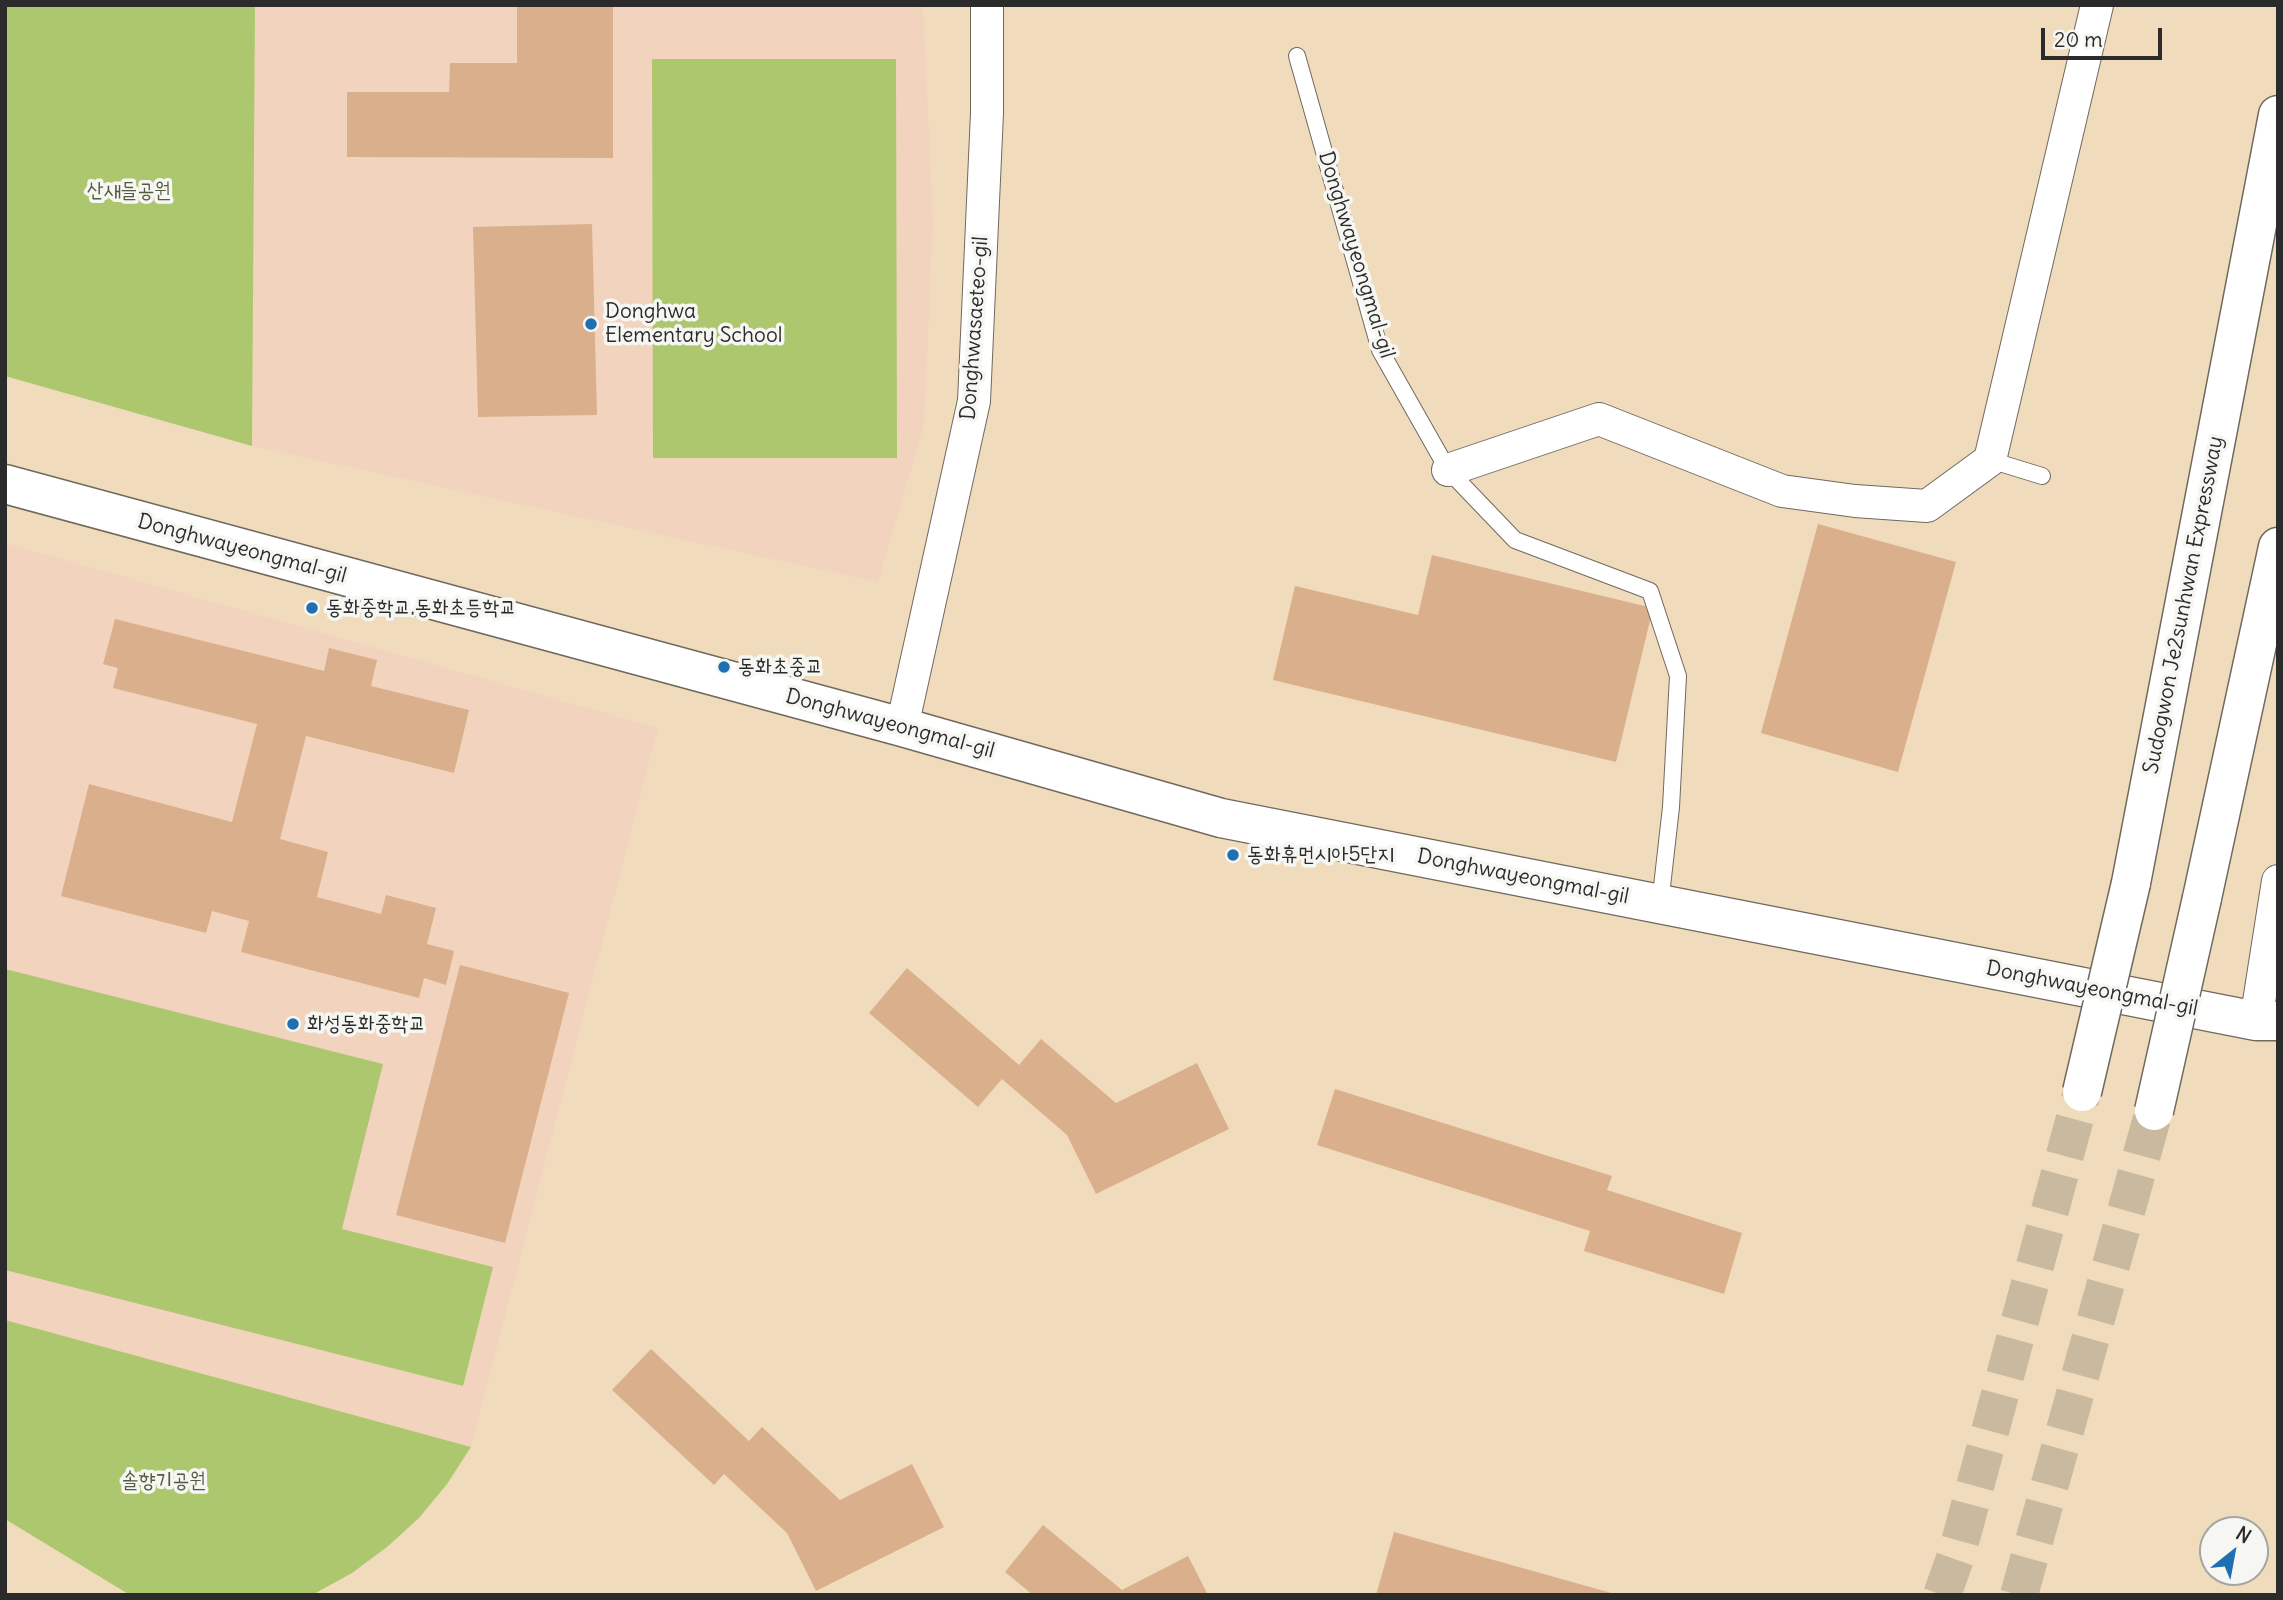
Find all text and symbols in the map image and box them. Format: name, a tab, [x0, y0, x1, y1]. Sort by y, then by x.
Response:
scale bar	[2045, 14, 2166, 58]
text: 20 m	[2054, 26, 2103, 53]
street label: Donghwayeongmal-gil	[1313, 148, 1399, 362]
park label: 산새들공원	[87, 178, 171, 204]
street label: Donghwasaeteo-gil	[956, 235, 994, 421]
place label: Donghwa Elementary School	[605, 299, 782, 349]
marker: Donghwa Elementary School	[583, 316, 599, 332]
street label: Sudogwon Je2sunhwan Expressway	[2139, 434, 2229, 776]
street label: Donghwayeongmal-gil	[135, 509, 349, 589]
place label: 동화중학교.동화초등학교	[326, 595, 516, 621]
marker: 동화중학교.동화초등학교	[304, 600, 320, 616]
place label: 동화초중교	[738, 654, 822, 680]
marker: 동화초중교	[716, 659, 732, 675]
street label: Donghwayeongmal-gil	[783, 684, 997, 764]
place label: 동화휴먼시아5단지	[1247, 842, 1394, 868]
street label: Donghwayeongmal-gil	[1415, 844, 1631, 910]
marker: 동화휴먼시아5단지	[1225, 847, 1241, 863]
street label: Donghwayeongmal-gil	[1984, 956, 2200, 1022]
place label: 화성동화중학교	[307, 1011, 425, 1037]
marker: 화성동화중학교	[285, 1016, 301, 1032]
park label: 솔향기공원	[122, 1468, 206, 1494]
north arrow	[2199, 1516, 2269, 1586]
text: N	[2232, 1521, 2256, 1548]

